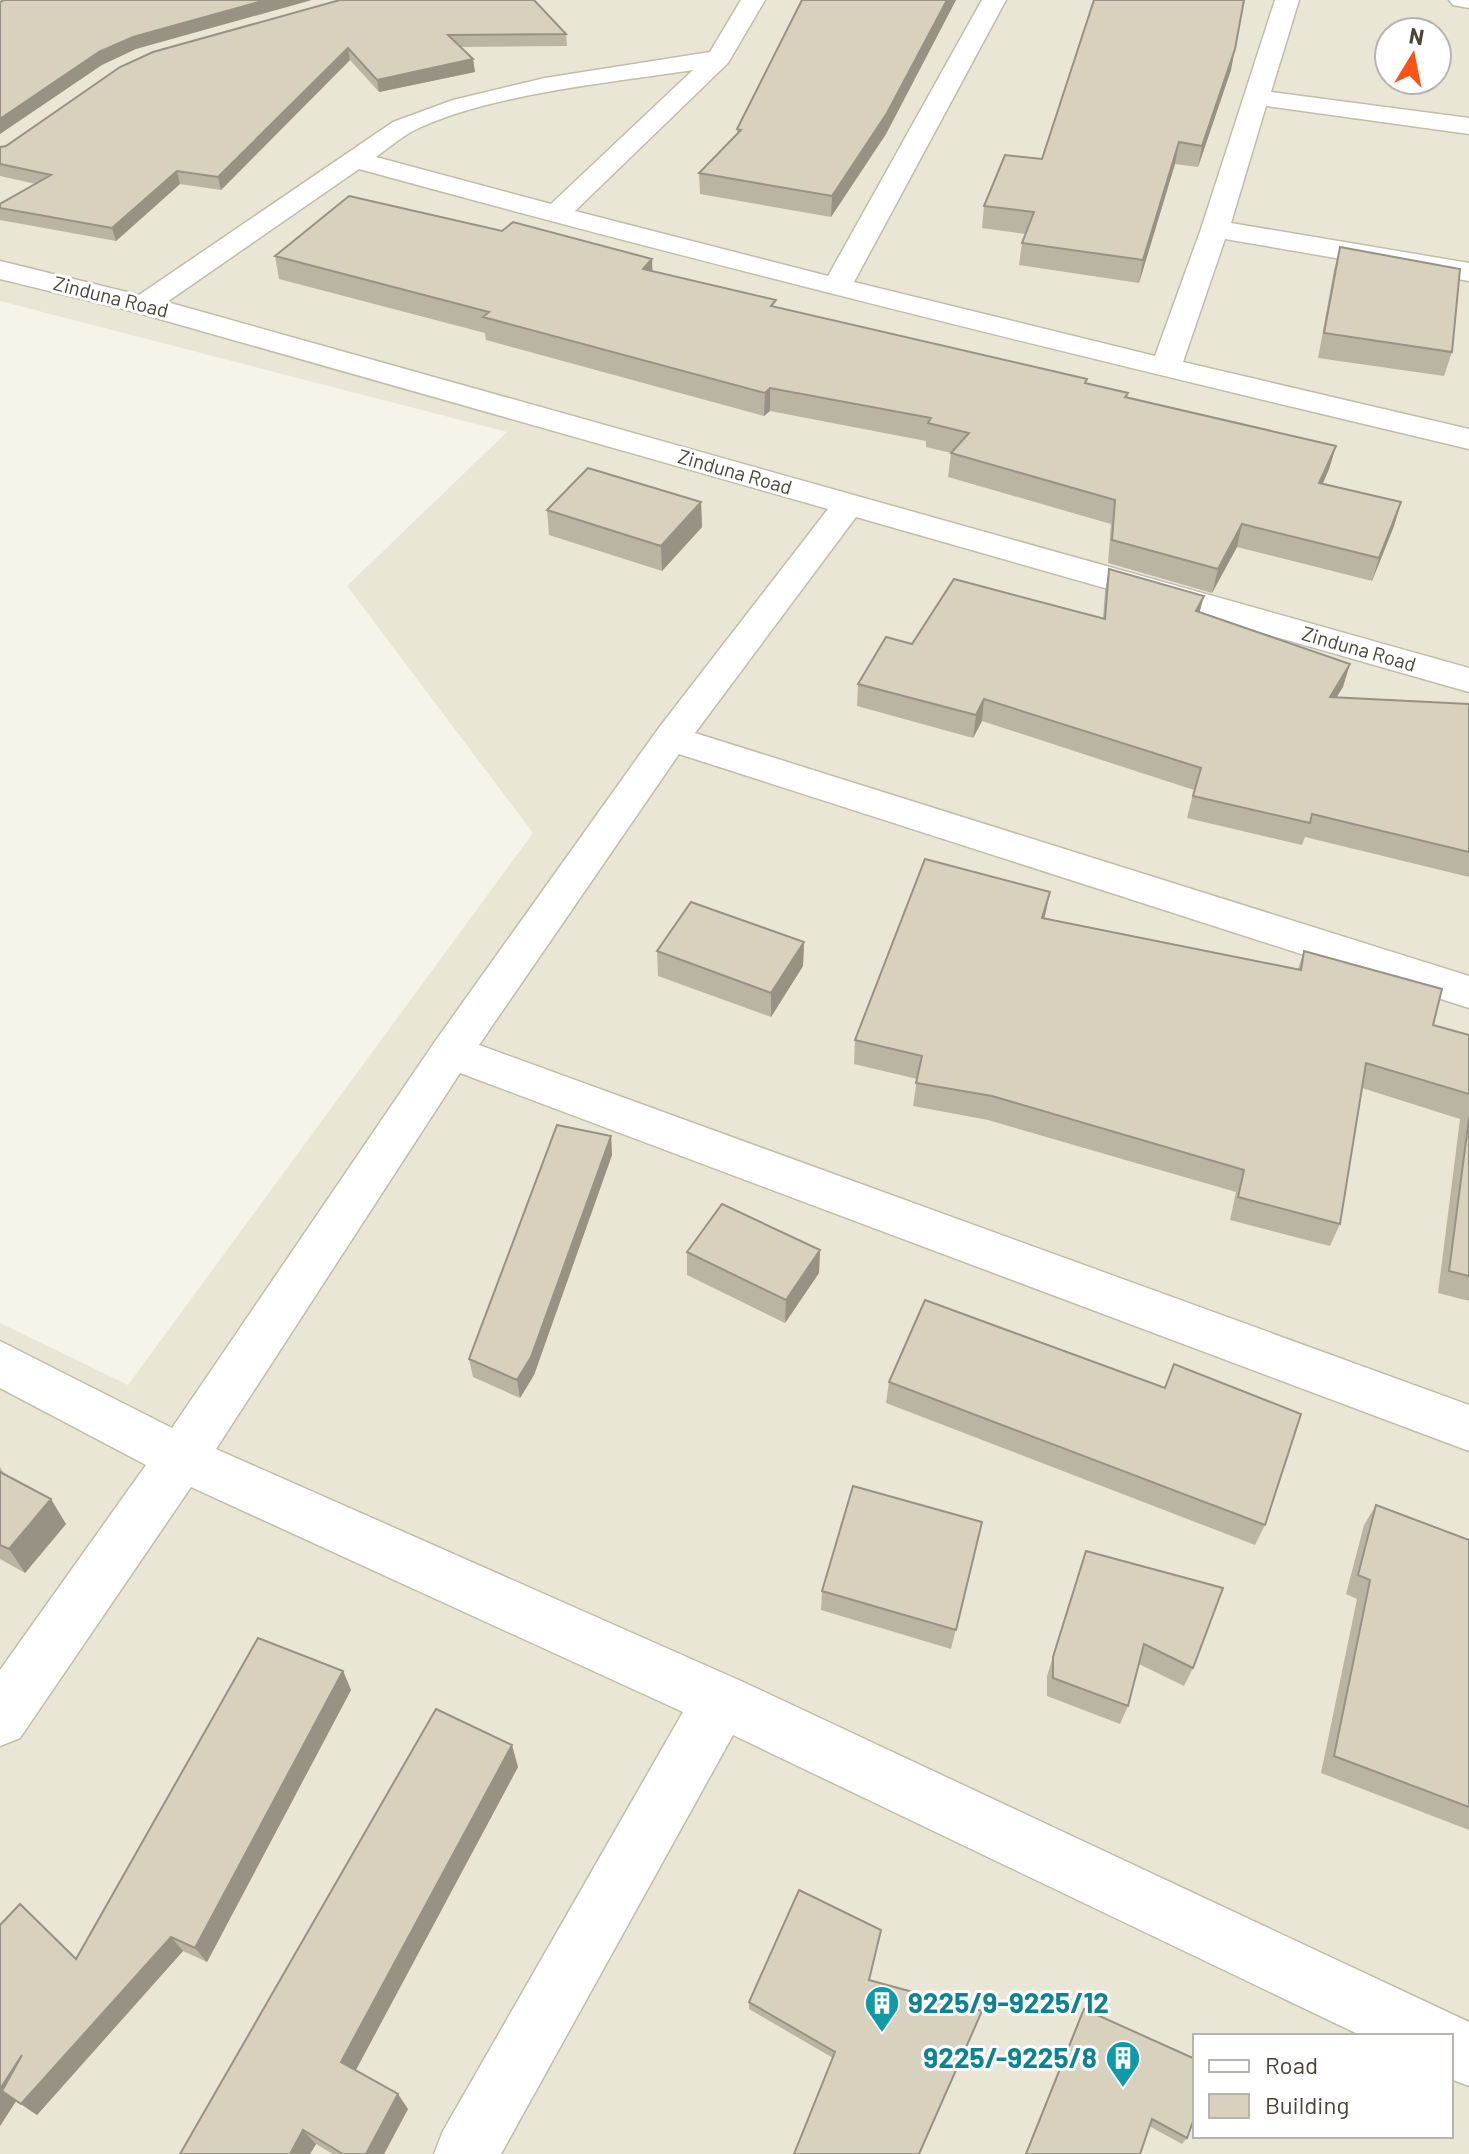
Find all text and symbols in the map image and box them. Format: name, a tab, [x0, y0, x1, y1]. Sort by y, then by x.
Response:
north arrow	[1373, 16, 1453, 96]
text: N	[1407, 21, 1426, 49]
street label: Zinduna Road	[51, 270, 171, 322]
street label: Zinduna Road	[675, 443, 795, 499]
street label: Zinduna Road	[1299, 620, 1419, 676]
building icon: 9225/9-9225/12	[863, 1984, 901, 2034]
place label: 9225/9-9225/12	[908, 1985, 1109, 2019]
legend	[1193, 2034, 1453, 2138]
building icon: 9225/-9225/8	[1104, 2039, 1142, 2089]
place label: 9225/-9225/8	[923, 2040, 1097, 2074]
text: Road	[1265, 2050, 1318, 2079]
text: Building	[1265, 2090, 1349, 2119]

